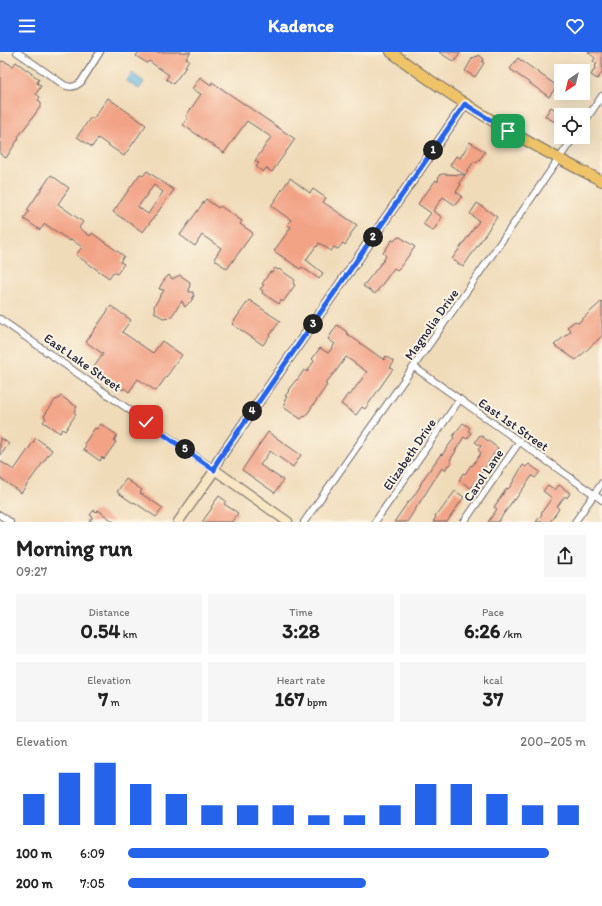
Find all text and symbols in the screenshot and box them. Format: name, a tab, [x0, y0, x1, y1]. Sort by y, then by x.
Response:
icon: menu	[16, 15, 38, 37]
text: Kadence	[268, 15, 334, 37]
icon: heart	[564, 15, 586, 37]
north arrow	[554, 64, 590, 100]
map controls	[554, 64, 590, 144]
button: locate	[554, 108, 590, 144]
pin	[491, 114, 525, 148]
icon: arrive	[497, 120, 519, 142]
pin: 1	[423, 140, 443, 160]
text: 1	[430, 143, 436, 156]
pin: 2	[363, 227, 383, 247]
text: 2	[370, 230, 376, 243]
street label: Magnolia Drive	[401, 286, 461, 363]
pin: 3	[303, 314, 323, 334]
text: 3	[310, 317, 316, 330]
street label: East Lake Street	[41, 330, 124, 395]
street label: East 1st Street	[476, 395, 552, 454]
pin: 4	[242, 401, 262, 421]
text: 4	[249, 404, 255, 417]
pin	[129, 405, 163, 439]
icon: check	[135, 411, 157, 433]
street label: Elizabeth Drive	[380, 416, 439, 493]
pin: 5	[175, 439, 195, 459]
text: 5	[182, 442, 188, 455]
street label: Carol Lane	[460, 446, 507, 505]
text: Morning run	[16, 535, 132, 562]
button: share	[544, 535, 586, 577]
text: 09:27	[16, 564, 47, 579]
text: Distance	[88, 606, 130, 619]
text: Time	[289, 606, 313, 619]
text: Pace	[482, 606, 504, 619]
text: 0.54	[81, 619, 120, 643]
text: 3:28	[282, 619, 320, 643]
text: 6:26	[464, 619, 500, 643]
text: km	[120, 628, 137, 641]
text: /km	[500, 628, 522, 641]
text: Elevation	[87, 674, 131, 687]
text: Heart rate	[277, 674, 325, 687]
text: kcal	[483, 674, 503, 687]
text: 7	[98, 687, 108, 711]
text: 167	[275, 687, 304, 711]
text: 37	[483, 687, 503, 711]
text: m	[108, 696, 120, 709]
text: bpm	[304, 696, 327, 709]
text: Elevation	[16, 734, 68, 749]
text: 200–205 m	[520, 734, 586, 749]
text: 100 m	[16, 846, 52, 861]
text: 6:09	[80, 846, 105, 861]
text: 200 m	[16, 876, 53, 891]
text: 7:05	[80, 876, 104, 891]

